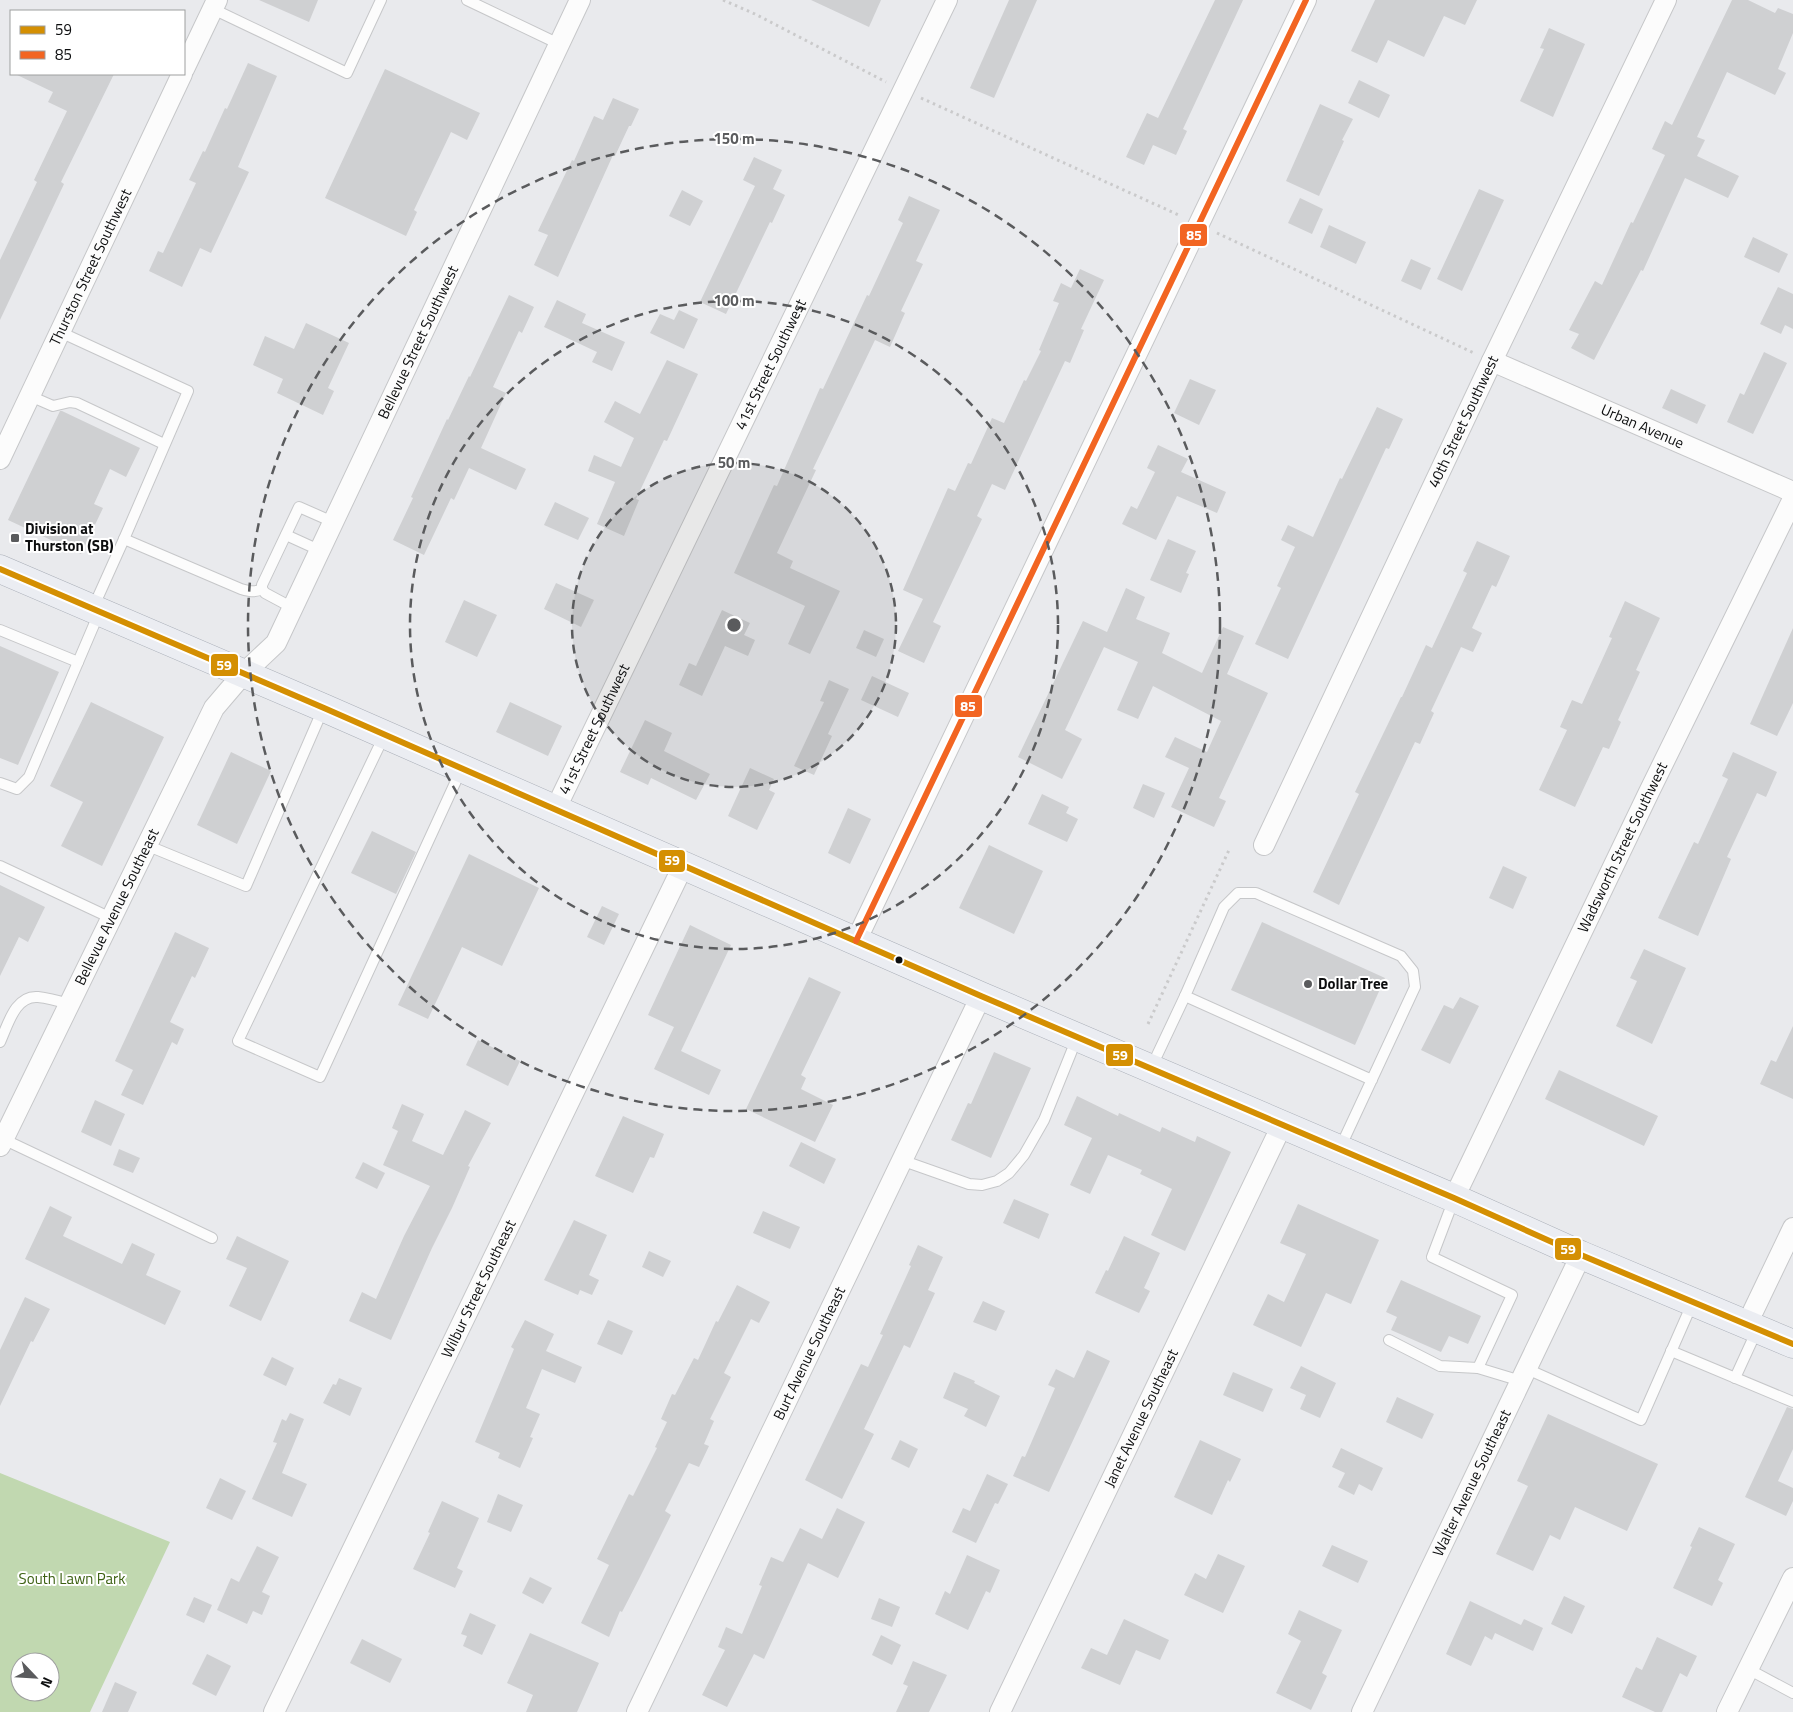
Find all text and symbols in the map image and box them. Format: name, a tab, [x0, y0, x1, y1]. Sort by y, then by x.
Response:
legend	[10, 10, 185, 75]
text: 59	[55, 18, 72, 41]
text: 85	[55, 43, 72, 66]
text: 150 m	[713, 127, 755, 150]
street label: Thurston Street Southwest	[43, 184, 137, 349]
line badge: 85	[1179, 223, 1208, 247]
text: 85	[1186, 224, 1202, 245]
street label: Bellevue Street Southwest	[371, 261, 464, 423]
text: 100 m	[713, 289, 755, 312]
street label: 41st Street Southwest	[729, 294, 812, 434]
street label: 40th Street Southwest	[1422, 351, 1504, 491]
street label: Urban Avenue	[1597, 398, 1688, 454]
text: 50 m	[718, 451, 750, 474]
place label: Division at Thurston (SB)	[25, 517, 114, 557]
marker: Division at Thurston (SB)	[9, 532, 21, 544]
centre of rings	[725, 616, 743, 634]
line badge: 59	[210, 653, 239, 677]
text: 59	[216, 654, 232, 675]
street label: 41st Street Southwest	[552, 659, 636, 798]
line badge: 85	[954, 694, 983, 718]
text: 85	[960, 695, 976, 716]
street label: Wadsworth Street Southwest	[1571, 757, 1673, 936]
street label: Bellevue Avenue Southeast	[68, 824, 165, 989]
line badge: 59	[658, 849, 686, 873]
text: 59	[664, 849, 680, 870]
unlabelled marker	[894, 955, 904, 965]
place label: Dollar Tree	[1318, 972, 1389, 995]
marker: Dollar Tree	[1302, 978, 1314, 990]
line badge: 59	[1105, 1043, 1134, 1067]
text: 59	[1112, 1044, 1128, 1065]
street label: Wilbur Street Southeast	[435, 1215, 522, 1362]
line badge: 59	[1554, 1237, 1582, 1261]
text: 59	[1560, 1238, 1576, 1259]
street label: Burt Avenue Southeast	[767, 1282, 851, 1424]
street label: Janet Avenue Southeast	[1098, 1344, 1184, 1491]
street label: Walter Avenue Southeast	[1426, 1405, 1517, 1560]
park label: South Lawn Park	[19, 1567, 125, 1590]
north arrow	[10, 1652, 60, 1702]
text: N	[36, 1674, 59, 1692]

